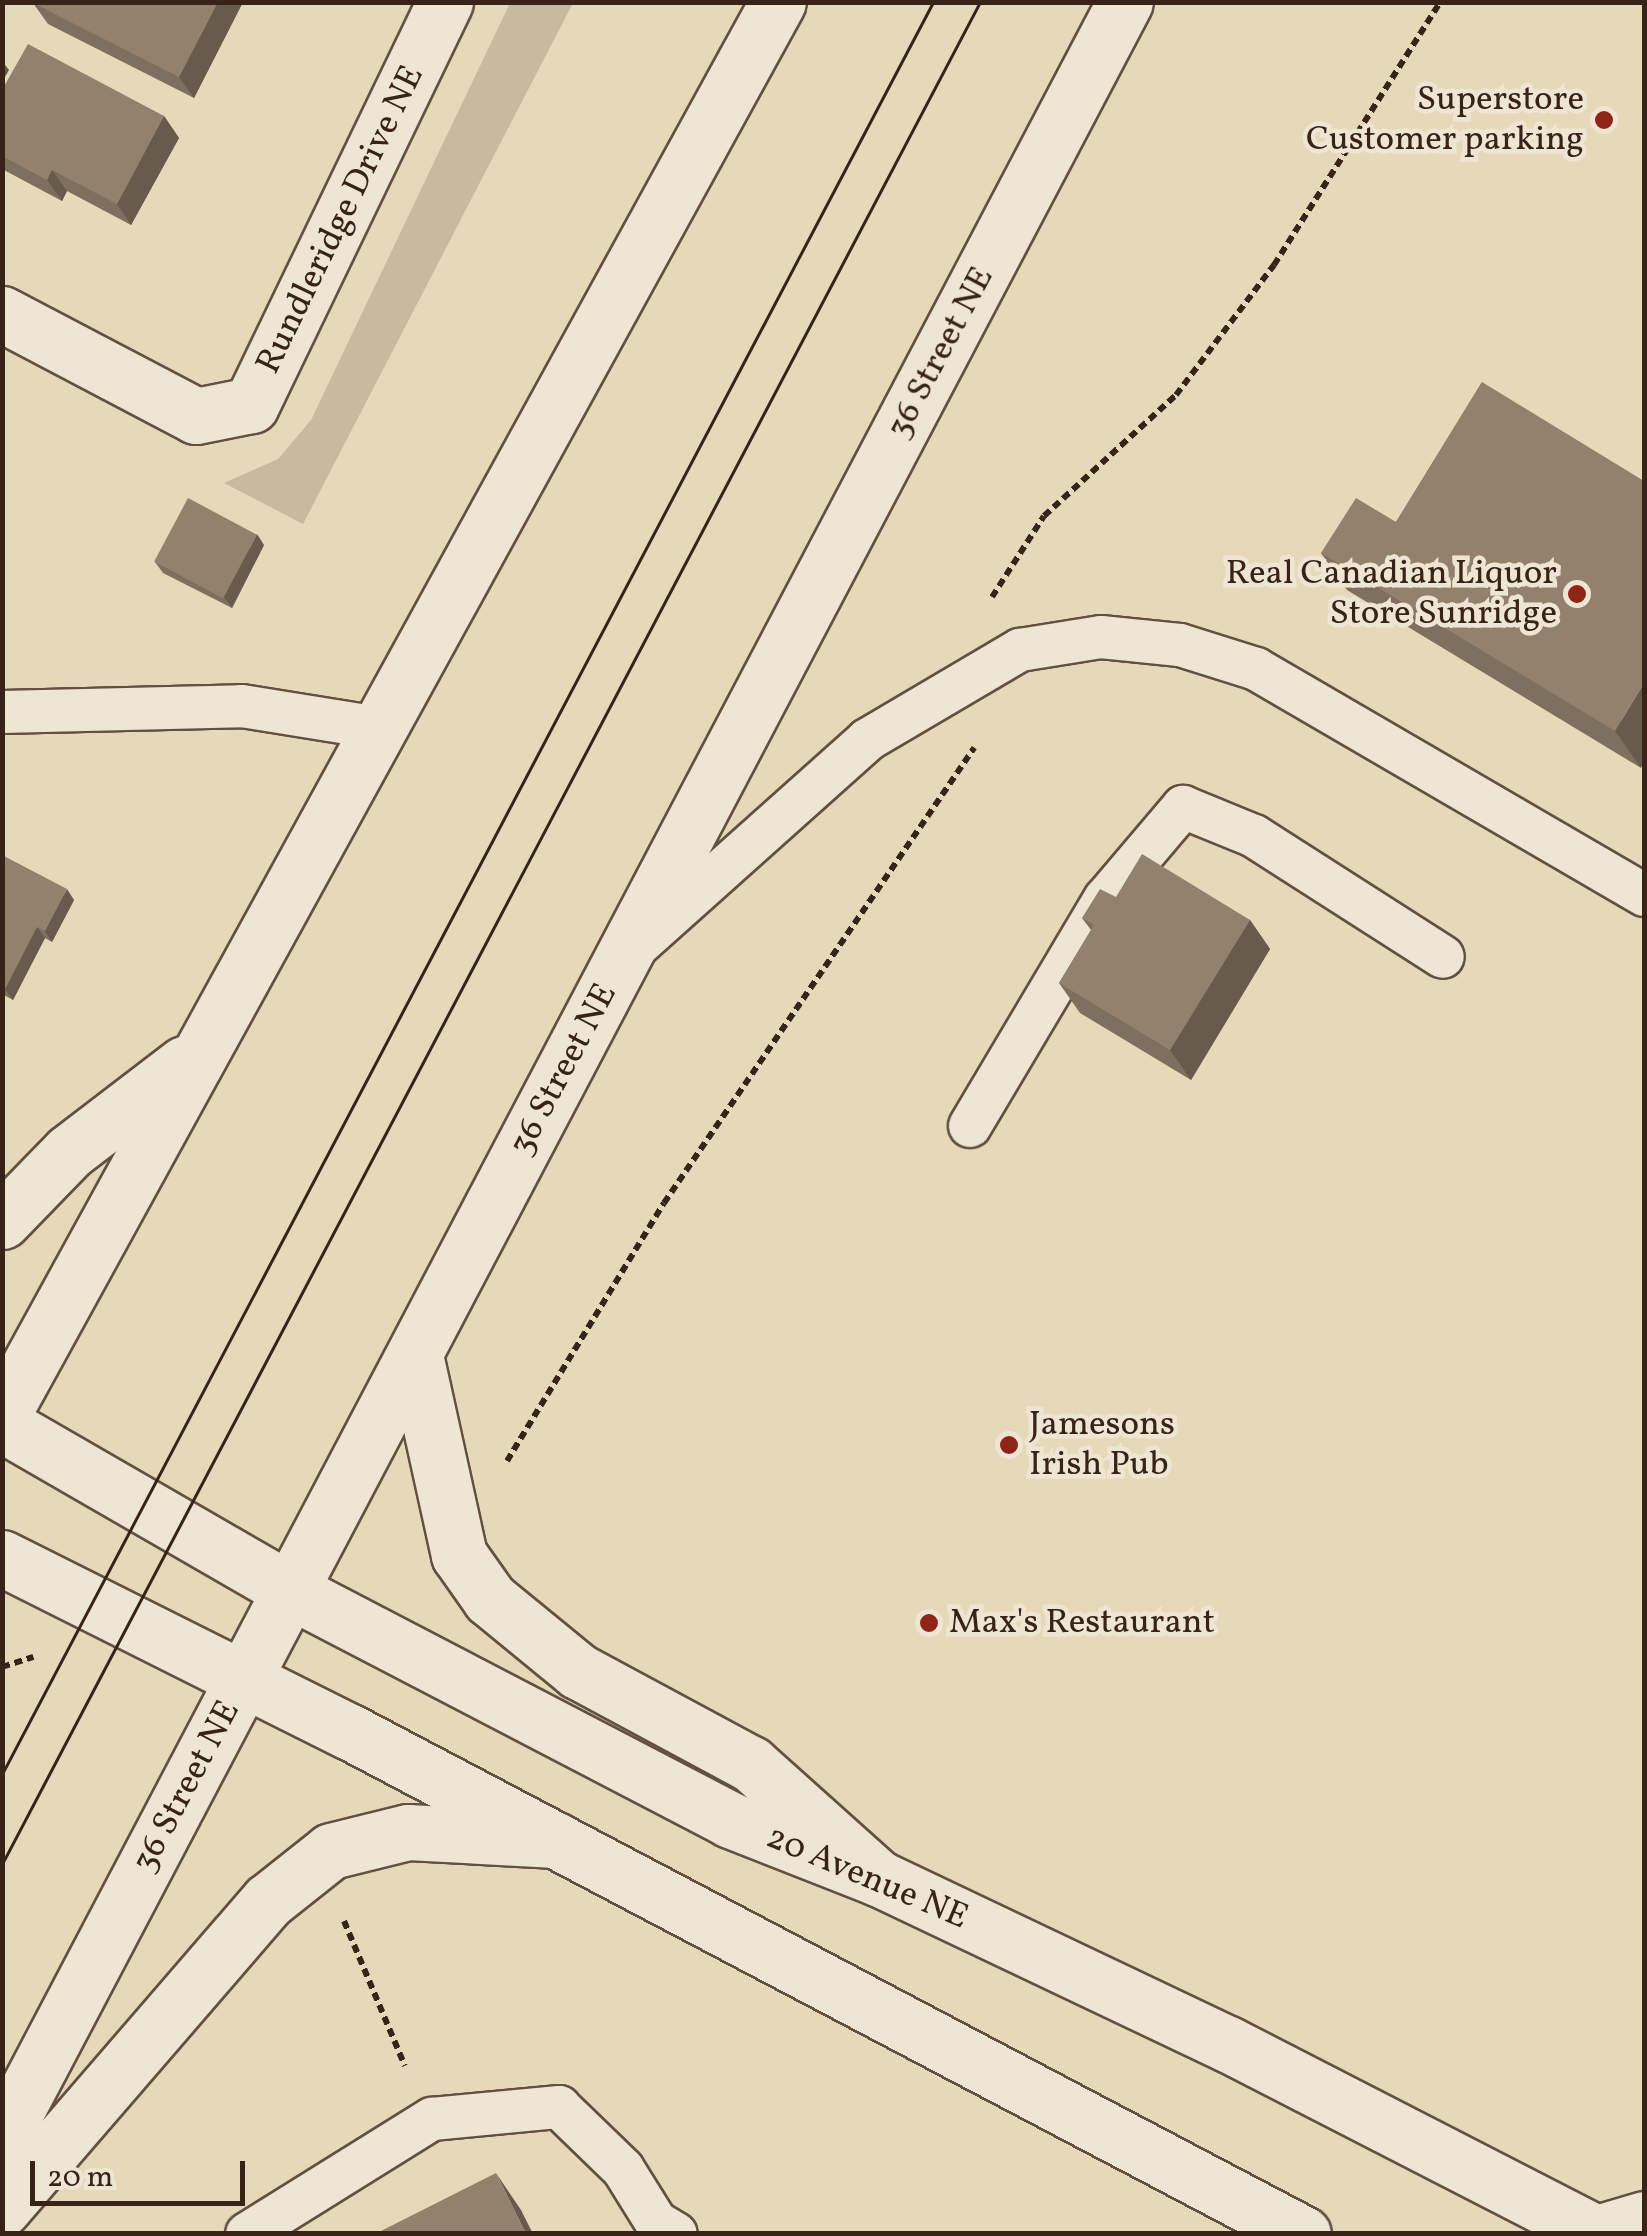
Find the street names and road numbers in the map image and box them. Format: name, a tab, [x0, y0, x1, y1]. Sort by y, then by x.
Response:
street label: Rundleridge Drive NE	[248, 59, 434, 381]
street label: 36 Street NE	[878, 260, 1004, 446]
street label: 36 Street NE	[501, 977, 627, 1163]
street label: 36 Street NE	[124, 1694, 250, 1880]
street label: 20 Avenue NE	[760, 1817, 974, 1939]

